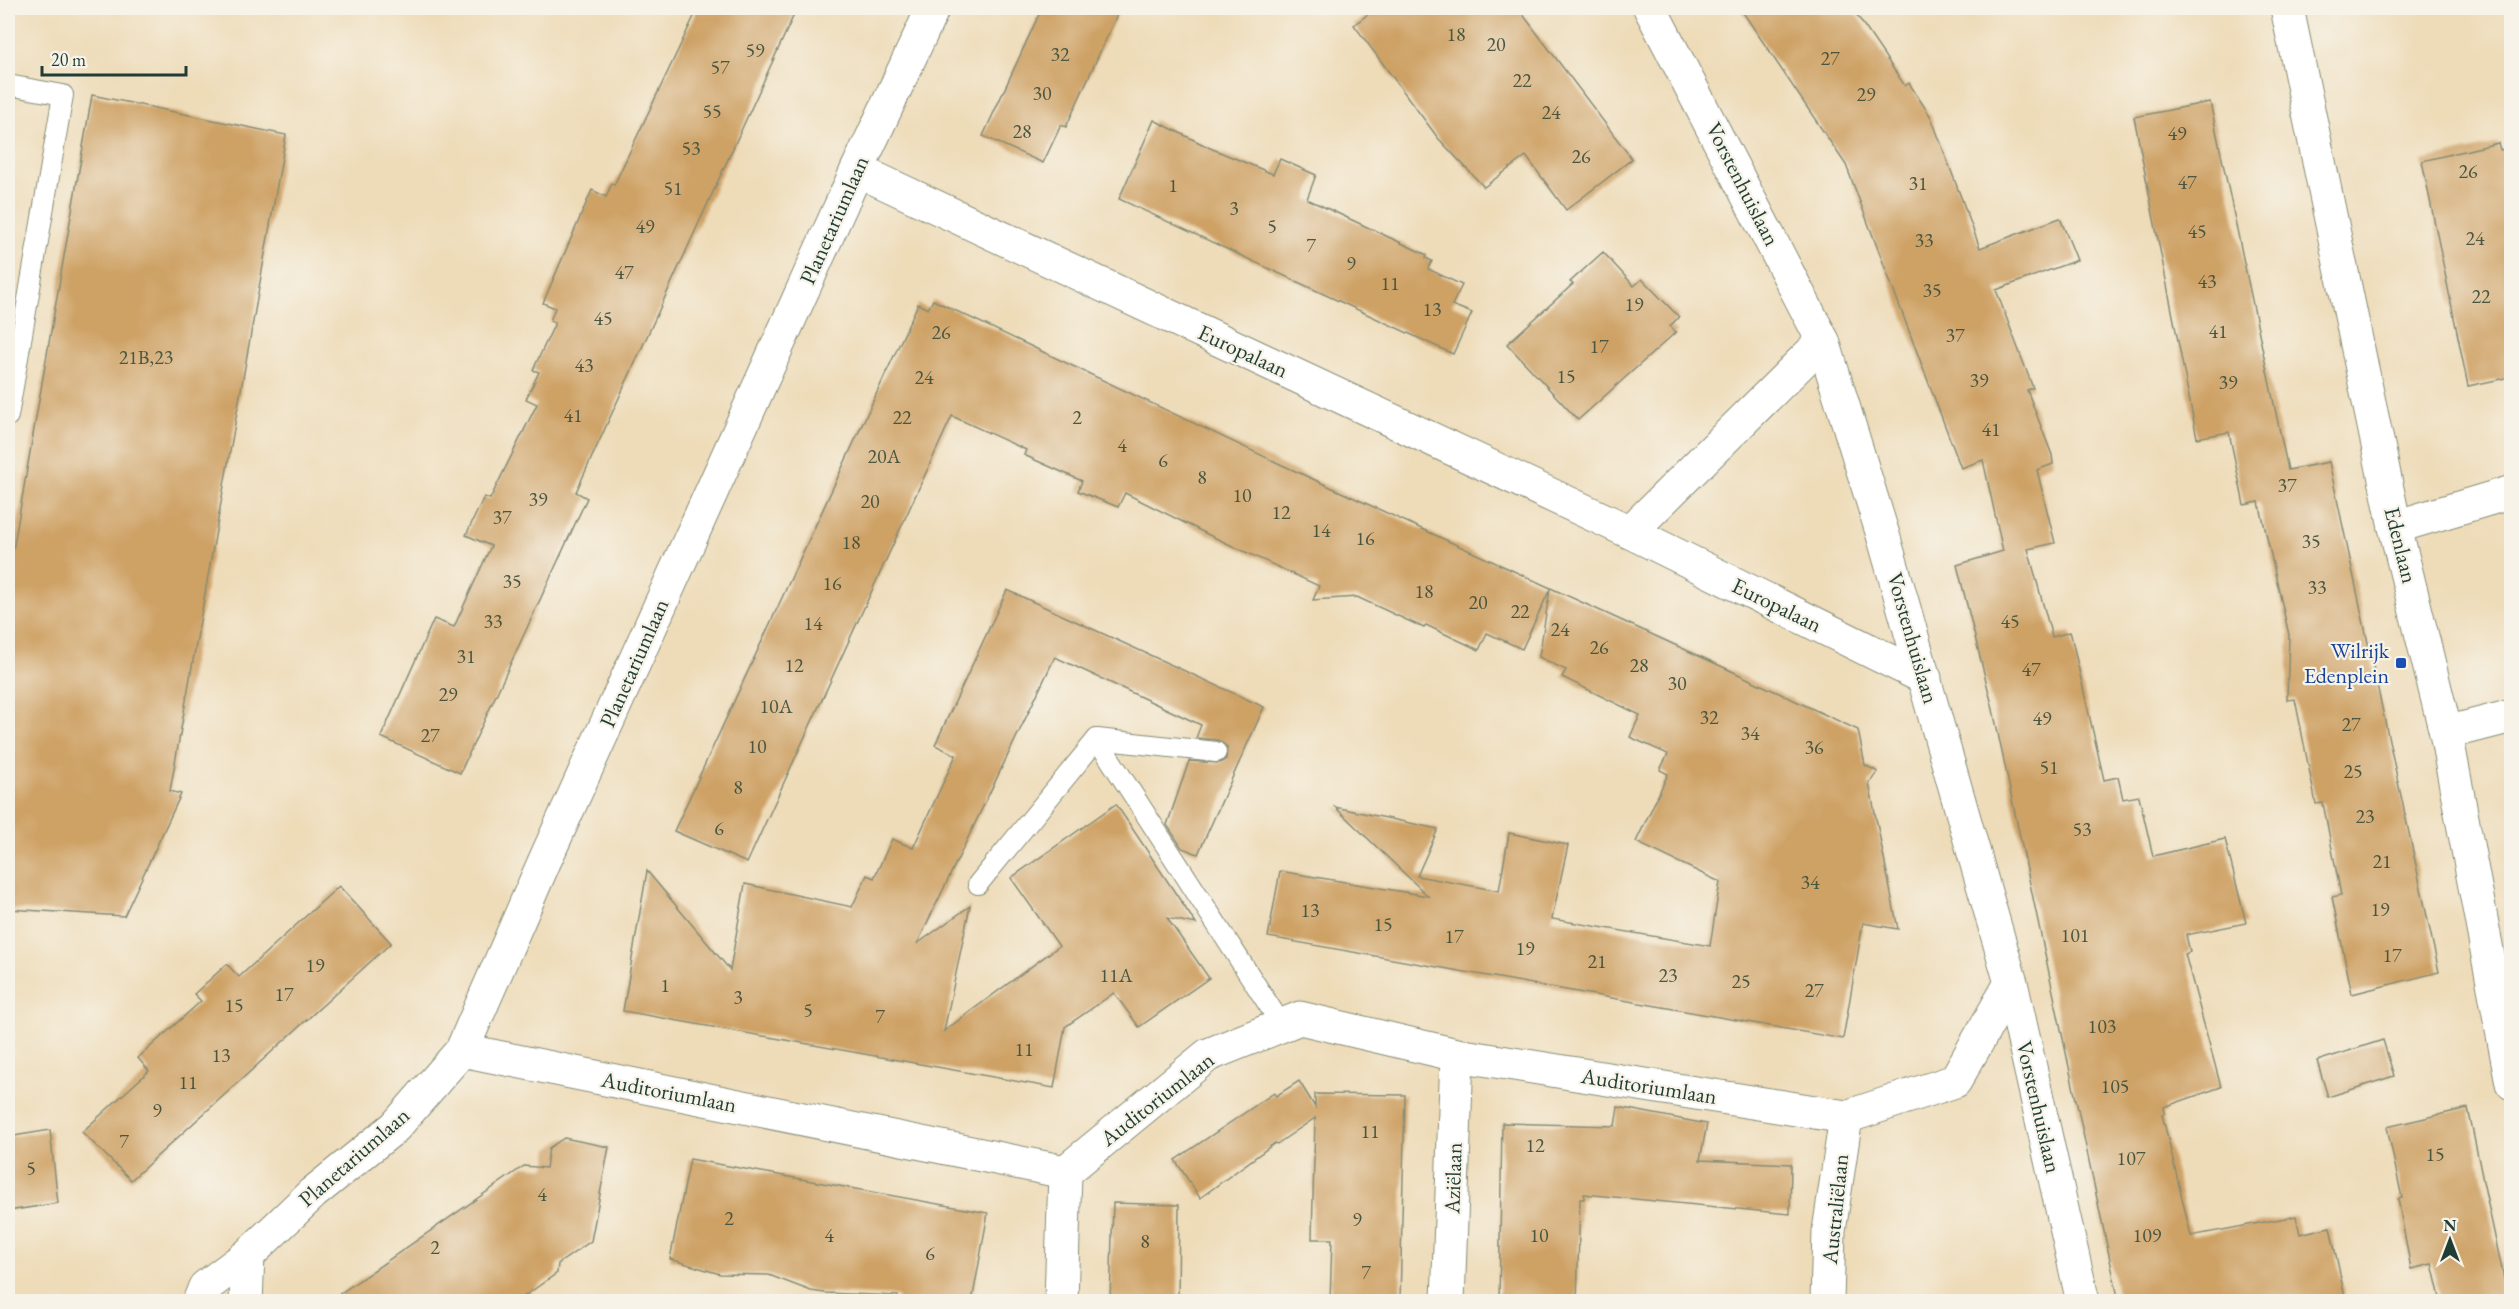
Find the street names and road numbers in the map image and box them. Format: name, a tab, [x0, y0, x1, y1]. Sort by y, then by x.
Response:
street label: Vorstenhuislaan	[1699, 117, 1787, 251]
street label: Planetariumlaan	[793, 151, 875, 289]
street label: Europalaan	[1193, 317, 1293, 385]
street label: Edenlaan	[2378, 504, 2425, 587]
street label: Vorstenhuislaan	[1880, 569, 1946, 707]
street label: Europalaan	[1727, 571, 1827, 639]
street label: Planetariumlaan	[593, 594, 675, 732]
street label: Vorstenhuislaan	[2010, 1038, 2068, 1176]
street label: Auditoriumlaan	[1093, 1045, 1220, 1153]
street label: Auditoriumlaan	[1578, 1061, 1719, 1111]
street label: Auditoriumlaan	[598, 1065, 739, 1119]
street label: Planetariumlaan	[292, 1101, 416, 1213]
street label: Aziëlaan	[1437, 1141, 1469, 1215]
street label: Australiëlaan	[1815, 1152, 1855, 1267]

